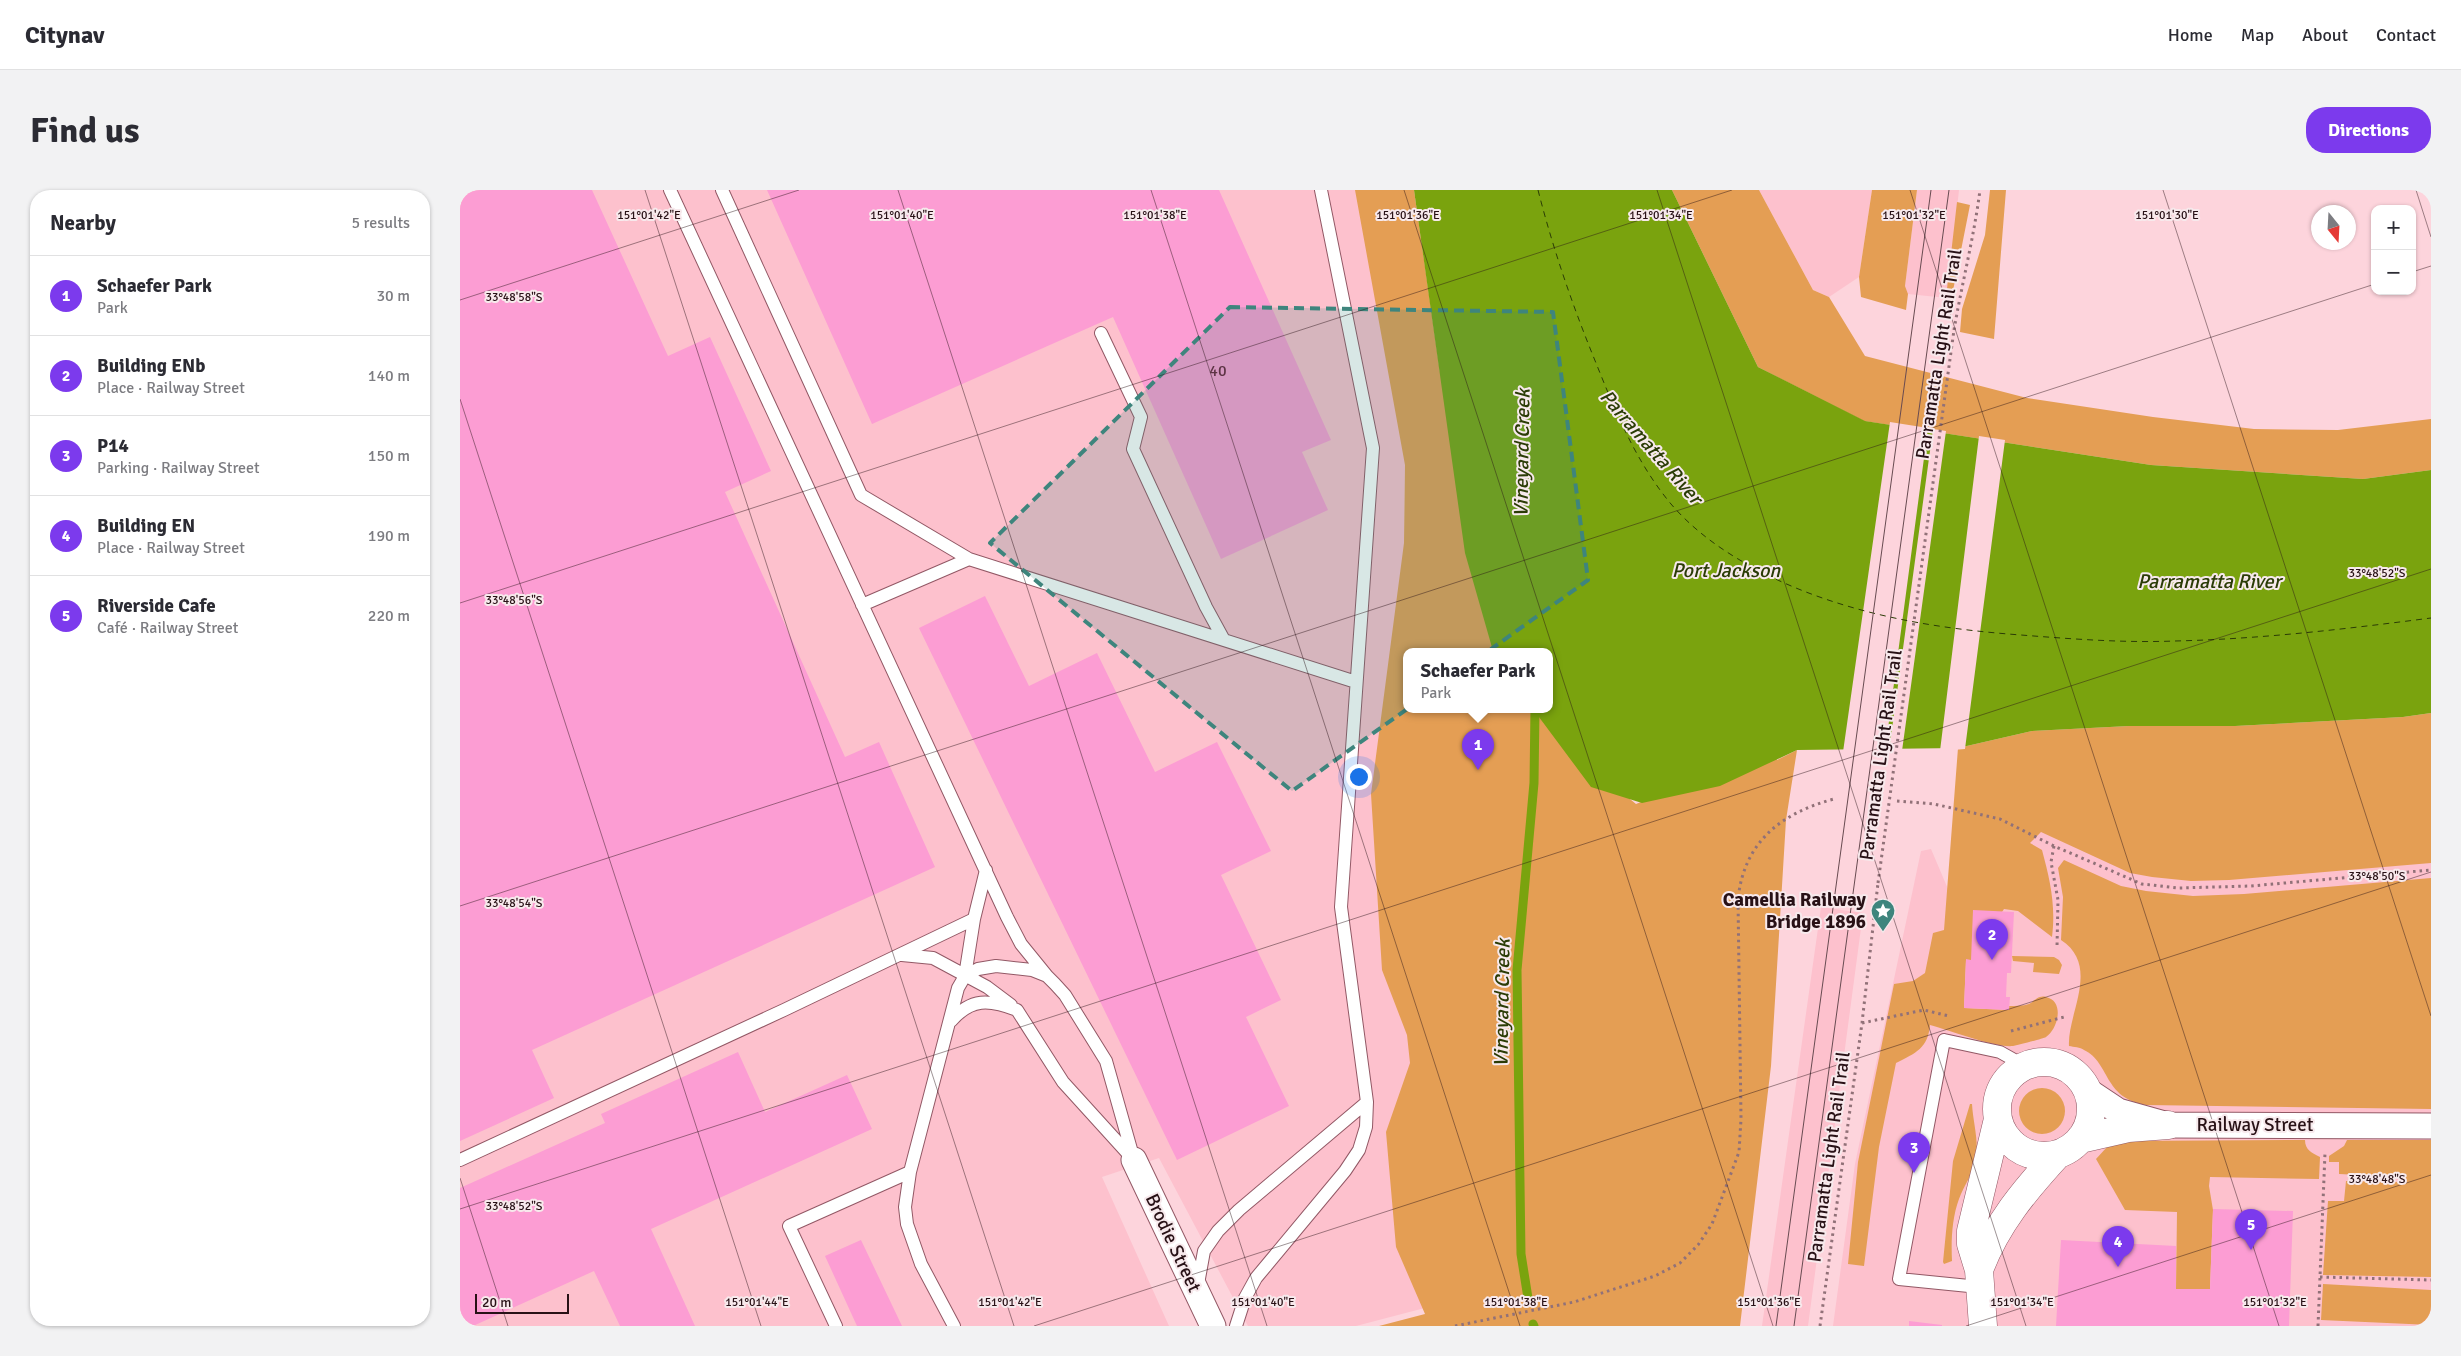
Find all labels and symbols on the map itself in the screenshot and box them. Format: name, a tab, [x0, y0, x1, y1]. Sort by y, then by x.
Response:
north arrow	[2311, 205, 2356, 250]
text: 151°01'42"E	[617, 208, 681, 223]
text: 151°01'40"E	[870, 208, 934, 223]
text: 151°01'38"E	[1123, 208, 1187, 223]
text: 151°01'36"E	[1376, 208, 1440, 223]
text: 151°01'34"E	[1629, 208, 1693, 223]
text: 151°01'32"E	[1882, 208, 1946, 223]
text: 151°01'30"E	[2135, 208, 2199, 223]
street label: Parramatta Light Rail Trail	[1911, 247, 1967, 461]
text: 33°48'58"S	[485, 290, 543, 305]
house number: 40	[1209, 361, 1227, 381]
water label: Parramatta River	[1594, 385, 1709, 511]
water label: Vineyard Creek	[1508, 387, 1536, 517]
water label: Port Jackson	[1672, 558, 1781, 583]
text: 33°48'52"S	[2348, 566, 2406, 581]
water label: Parramatta River	[2137, 569, 2283, 594]
text: 33°48'56"S	[485, 593, 543, 608]
street label: Parramatta Light Rail Trail	[1854, 648, 1908, 862]
pin: 1	[1462, 729, 1494, 770]
your location	[1346, 764, 1372, 790]
text: 33°48'50"S	[2348, 869, 2406, 884]
place label: Camellia Railway Bridge 1896	[1723, 888, 1867, 934]
text: 33°48'54"S	[485, 896, 543, 911]
place icon: Camellia Railway Bridge 1896	[1870, 898, 1896, 932]
pin: 2	[1976, 919, 2008, 960]
water label: Vineyard Creek	[1488, 937, 1516, 1067]
street label: Parramatta Light Rail Trail	[1802, 1050, 1856, 1264]
street label: Railway Street	[2196, 1113, 2314, 1137]
pin: 3	[1898, 1132, 1930, 1173]
text: 33°48'48"S	[2348, 1172, 2406, 1187]
street label: Brodie Street	[1140, 1190, 1206, 1296]
text: 33°48'52"S	[485, 1199, 543, 1214]
pin: 5	[2235, 1209, 2267, 1250]
pin: 4	[2102, 1226, 2134, 1267]
scale bar	[475, 1291, 569, 1314]
text: 151°01'44"E	[725, 1295, 789, 1310]
text: 151°01'42"E	[978, 1295, 1042, 1310]
text: 151°01'40"E	[1231, 1295, 1295, 1310]
text: 151°01'38"E	[1484, 1295, 1548, 1310]
text: 151°01'36"E	[1737, 1295, 1801, 1310]
text: 151°01'34"E	[1990, 1295, 2054, 1310]
text: 151°01'32"E	[2243, 1295, 2307, 1310]

